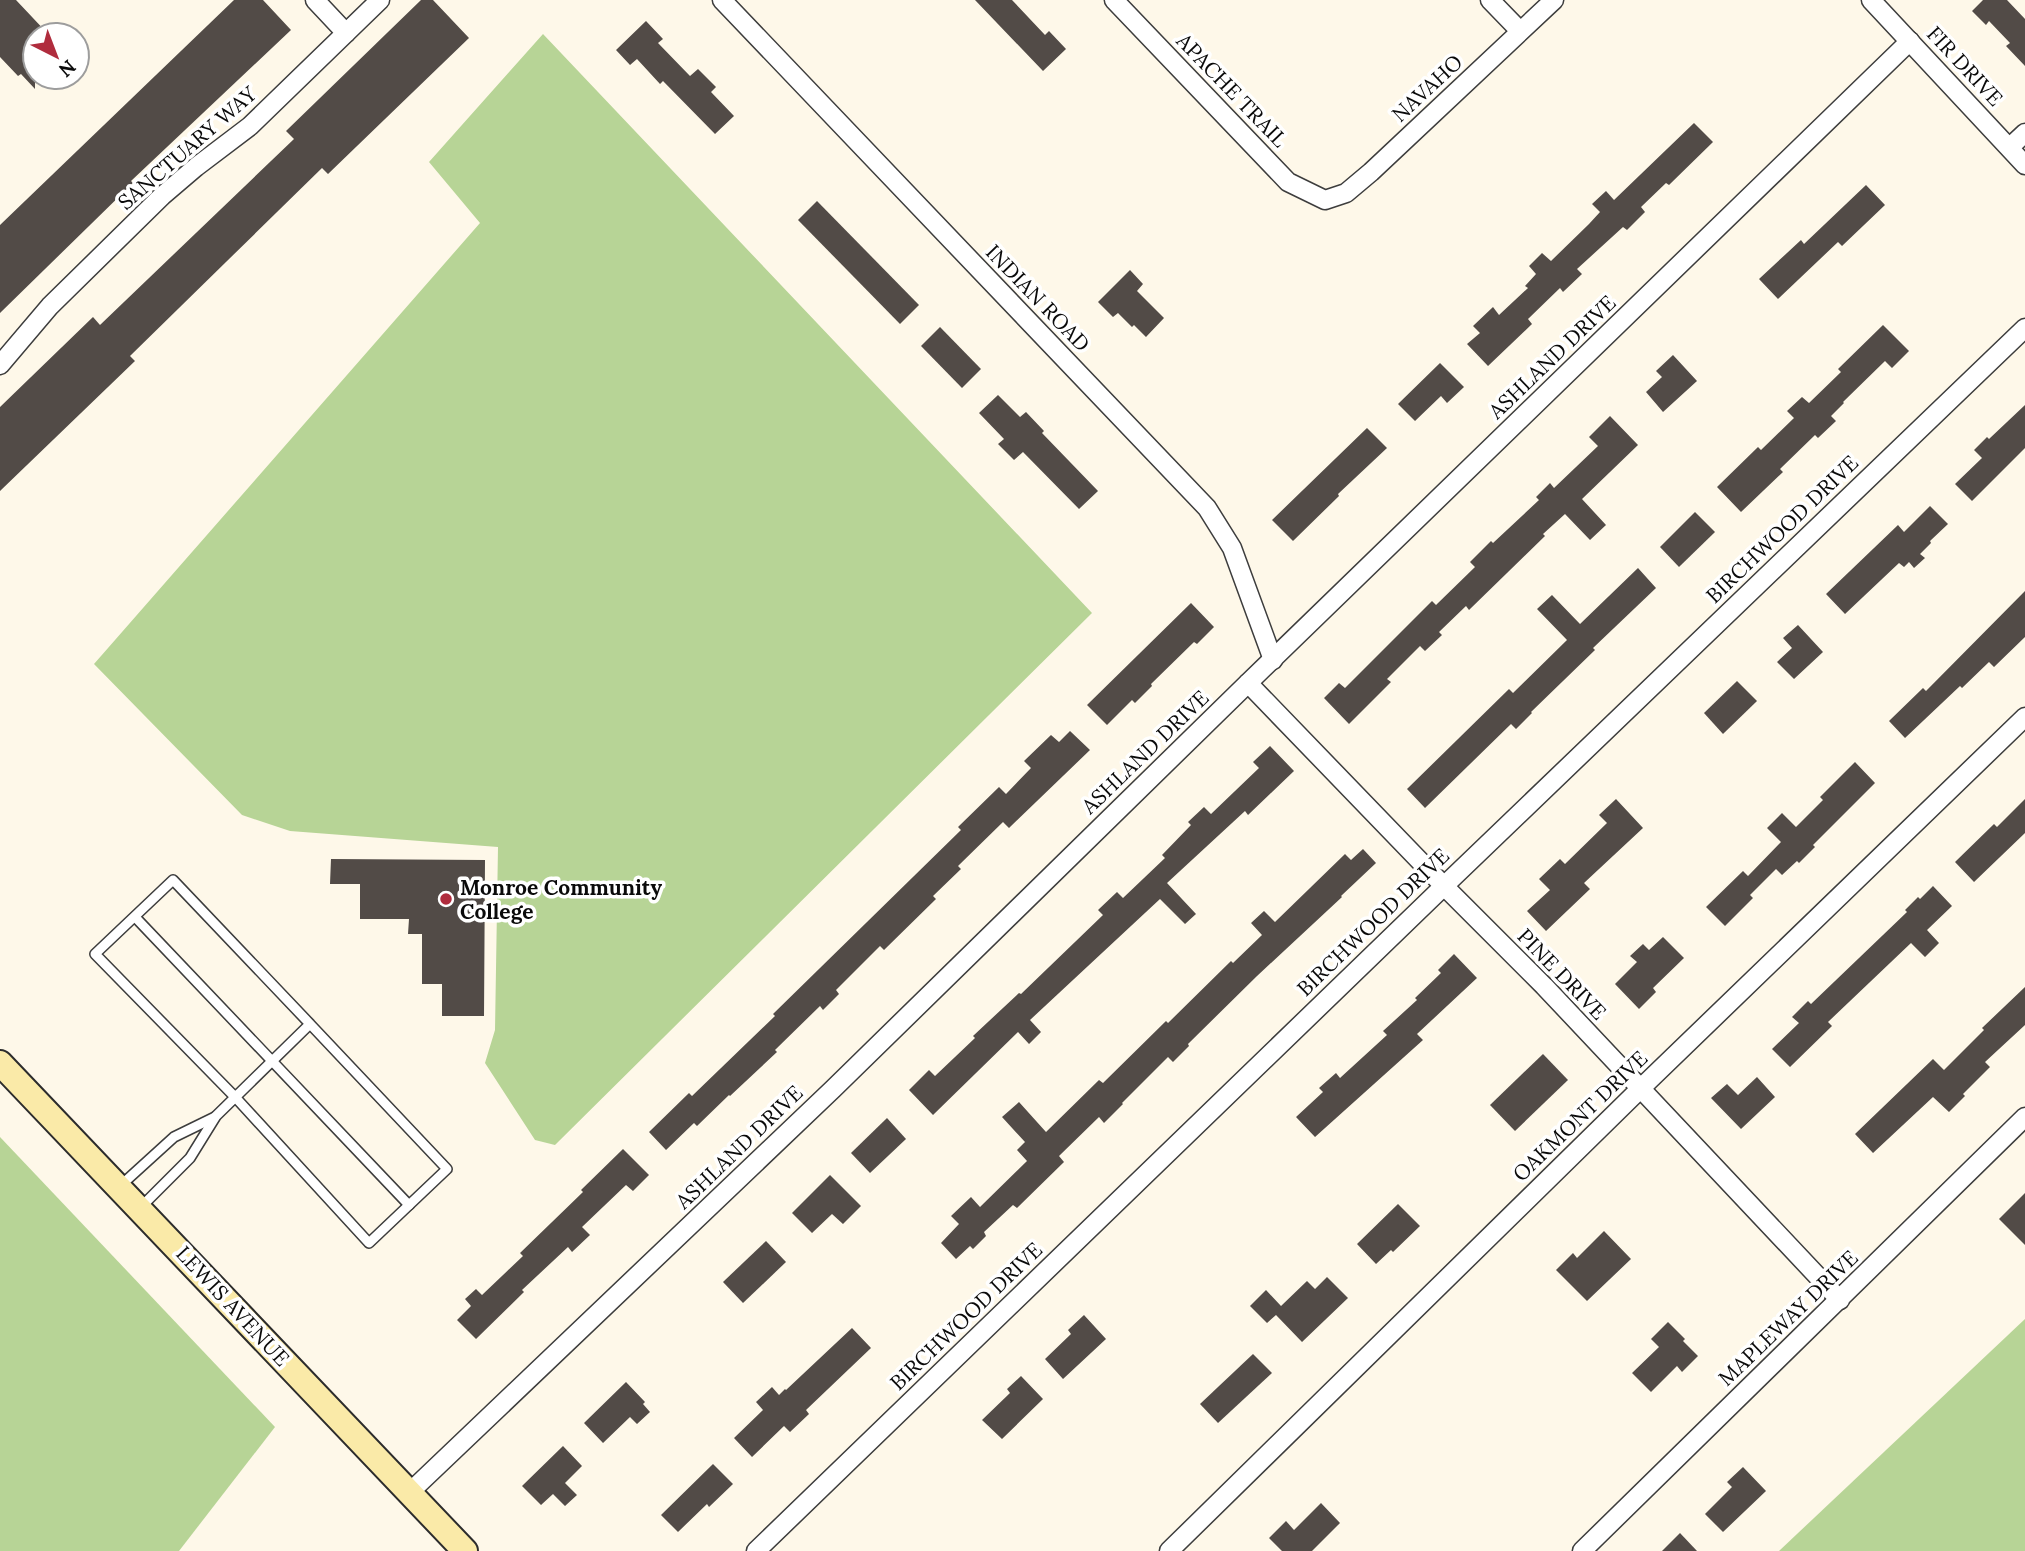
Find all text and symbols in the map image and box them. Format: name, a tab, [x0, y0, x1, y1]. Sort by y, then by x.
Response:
street label: FIR DRIVE	[1921, 20, 2009, 112]
north arrow	[21, 21, 91, 91]
street label: APACHE TRAIL	[1170, 27, 1293, 153]
street label: NAVAHO	[1386, 48, 1468, 128]
text: N	[54, 55, 81, 83]
street label: SANCTUARY WAY	[112, 80, 262, 216]
street label: INDIAN ROAD	[980, 239, 1096, 357]
street label: ASHLAND DRIVE	[1482, 289, 1621, 425]
street label: BIRCHWOOD DRIVE	[1700, 449, 1864, 609]
street label: ASHLAND DRIVE	[1075, 684, 1214, 820]
street label: BIRCHWOOD DRIVE	[1291, 842, 1455, 1002]
place label: Monroe Community College	[460, 874, 663, 925]
marker: Monroe Community College	[438, 891, 454, 907]
street label: PINE DRIVE	[1512, 923, 1612, 1025]
street label: OAKMONT DRIVE	[1507, 1045, 1653, 1187]
street label: ASHLAND DRIVE	[669, 1079, 808, 1215]
street label: BIRCHWOOD DRIVE	[884, 1236, 1048, 1396]
street label: LEWIS AVENUE	[170, 1240, 296, 1372]
street label: MAPLEWAY DRIVE	[1712, 1244, 1864, 1392]

